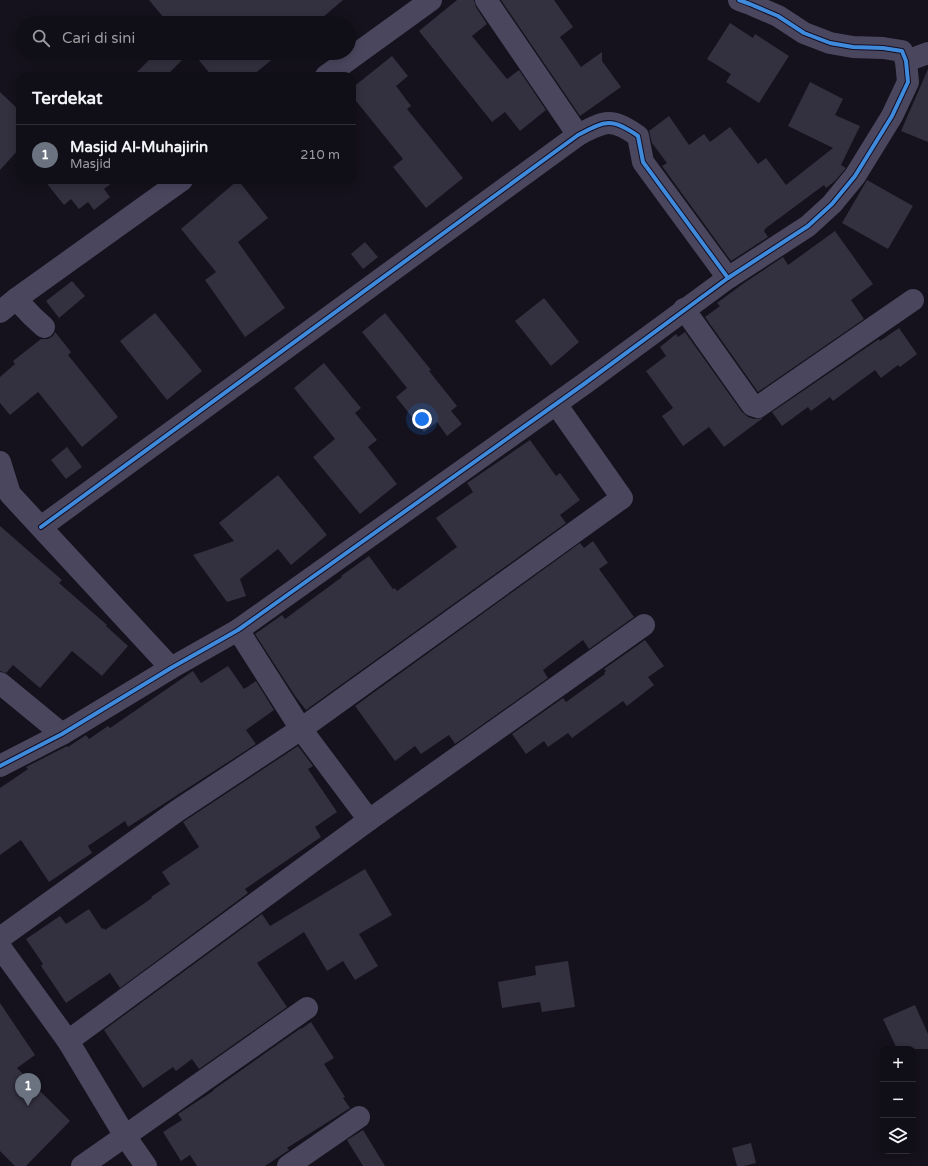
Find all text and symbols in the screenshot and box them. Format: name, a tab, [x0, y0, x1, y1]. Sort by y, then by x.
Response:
search box	[16, 16, 356, 60]
icon: search	[30, 27, 52, 49]
text: Cari di sini	[62, 29, 135, 47]
text: Terdekat	[32, 88, 102, 109]
text: Masjid Al-Muhajirin	[70, 138, 208, 156]
text: 1	[41, 147, 49, 163]
text: 210 m	[300, 147, 340, 163]
text: Masjid	[70, 156, 111, 172]
your location	[412, 409, 432, 429]
map controls	[880, 1046, 916, 1154]
button: +	[880, 1046, 916, 1082]
pin: 1	[15, 1073, 41, 1106]
button: −	[880, 1082, 916, 1118]
button: layers	[880, 1118, 916, 1154]

